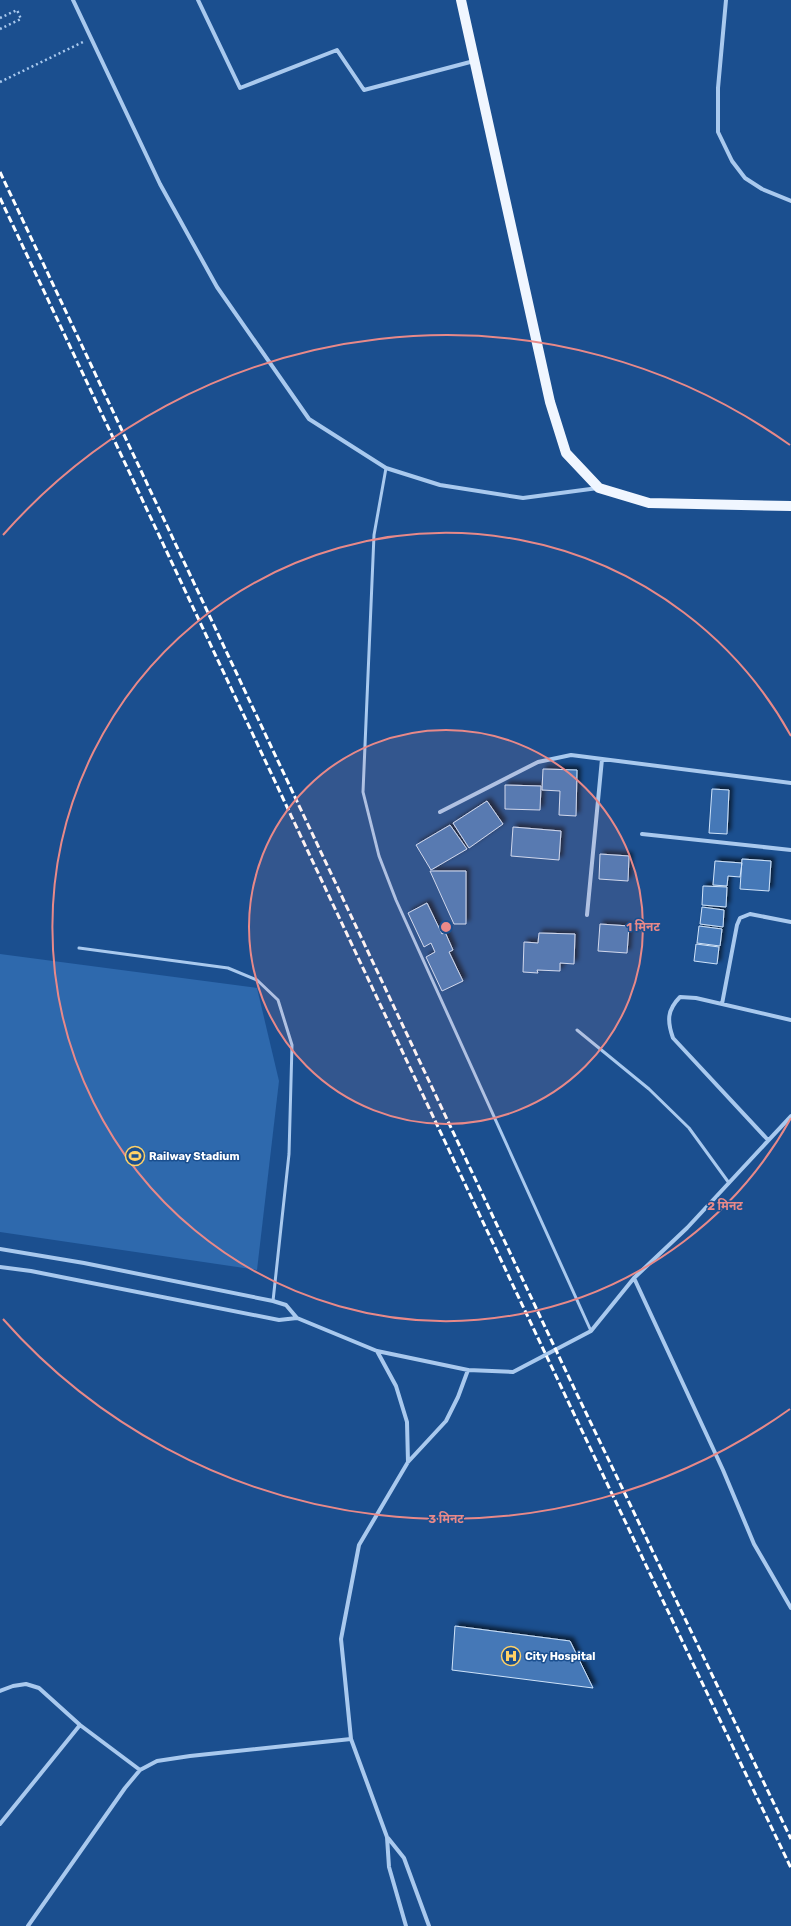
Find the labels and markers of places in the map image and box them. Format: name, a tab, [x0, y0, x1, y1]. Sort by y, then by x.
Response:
centre of rings	[439, 920, 453, 934]
sports icon: Railway Stadium	[124, 1145, 146, 1167]
place label: Railway Stadium	[149, 1150, 239, 1163]
hospital icon: City Hospital	[500, 1645, 522, 1667]
place label: City Hospital	[525, 1650, 596, 1663]

